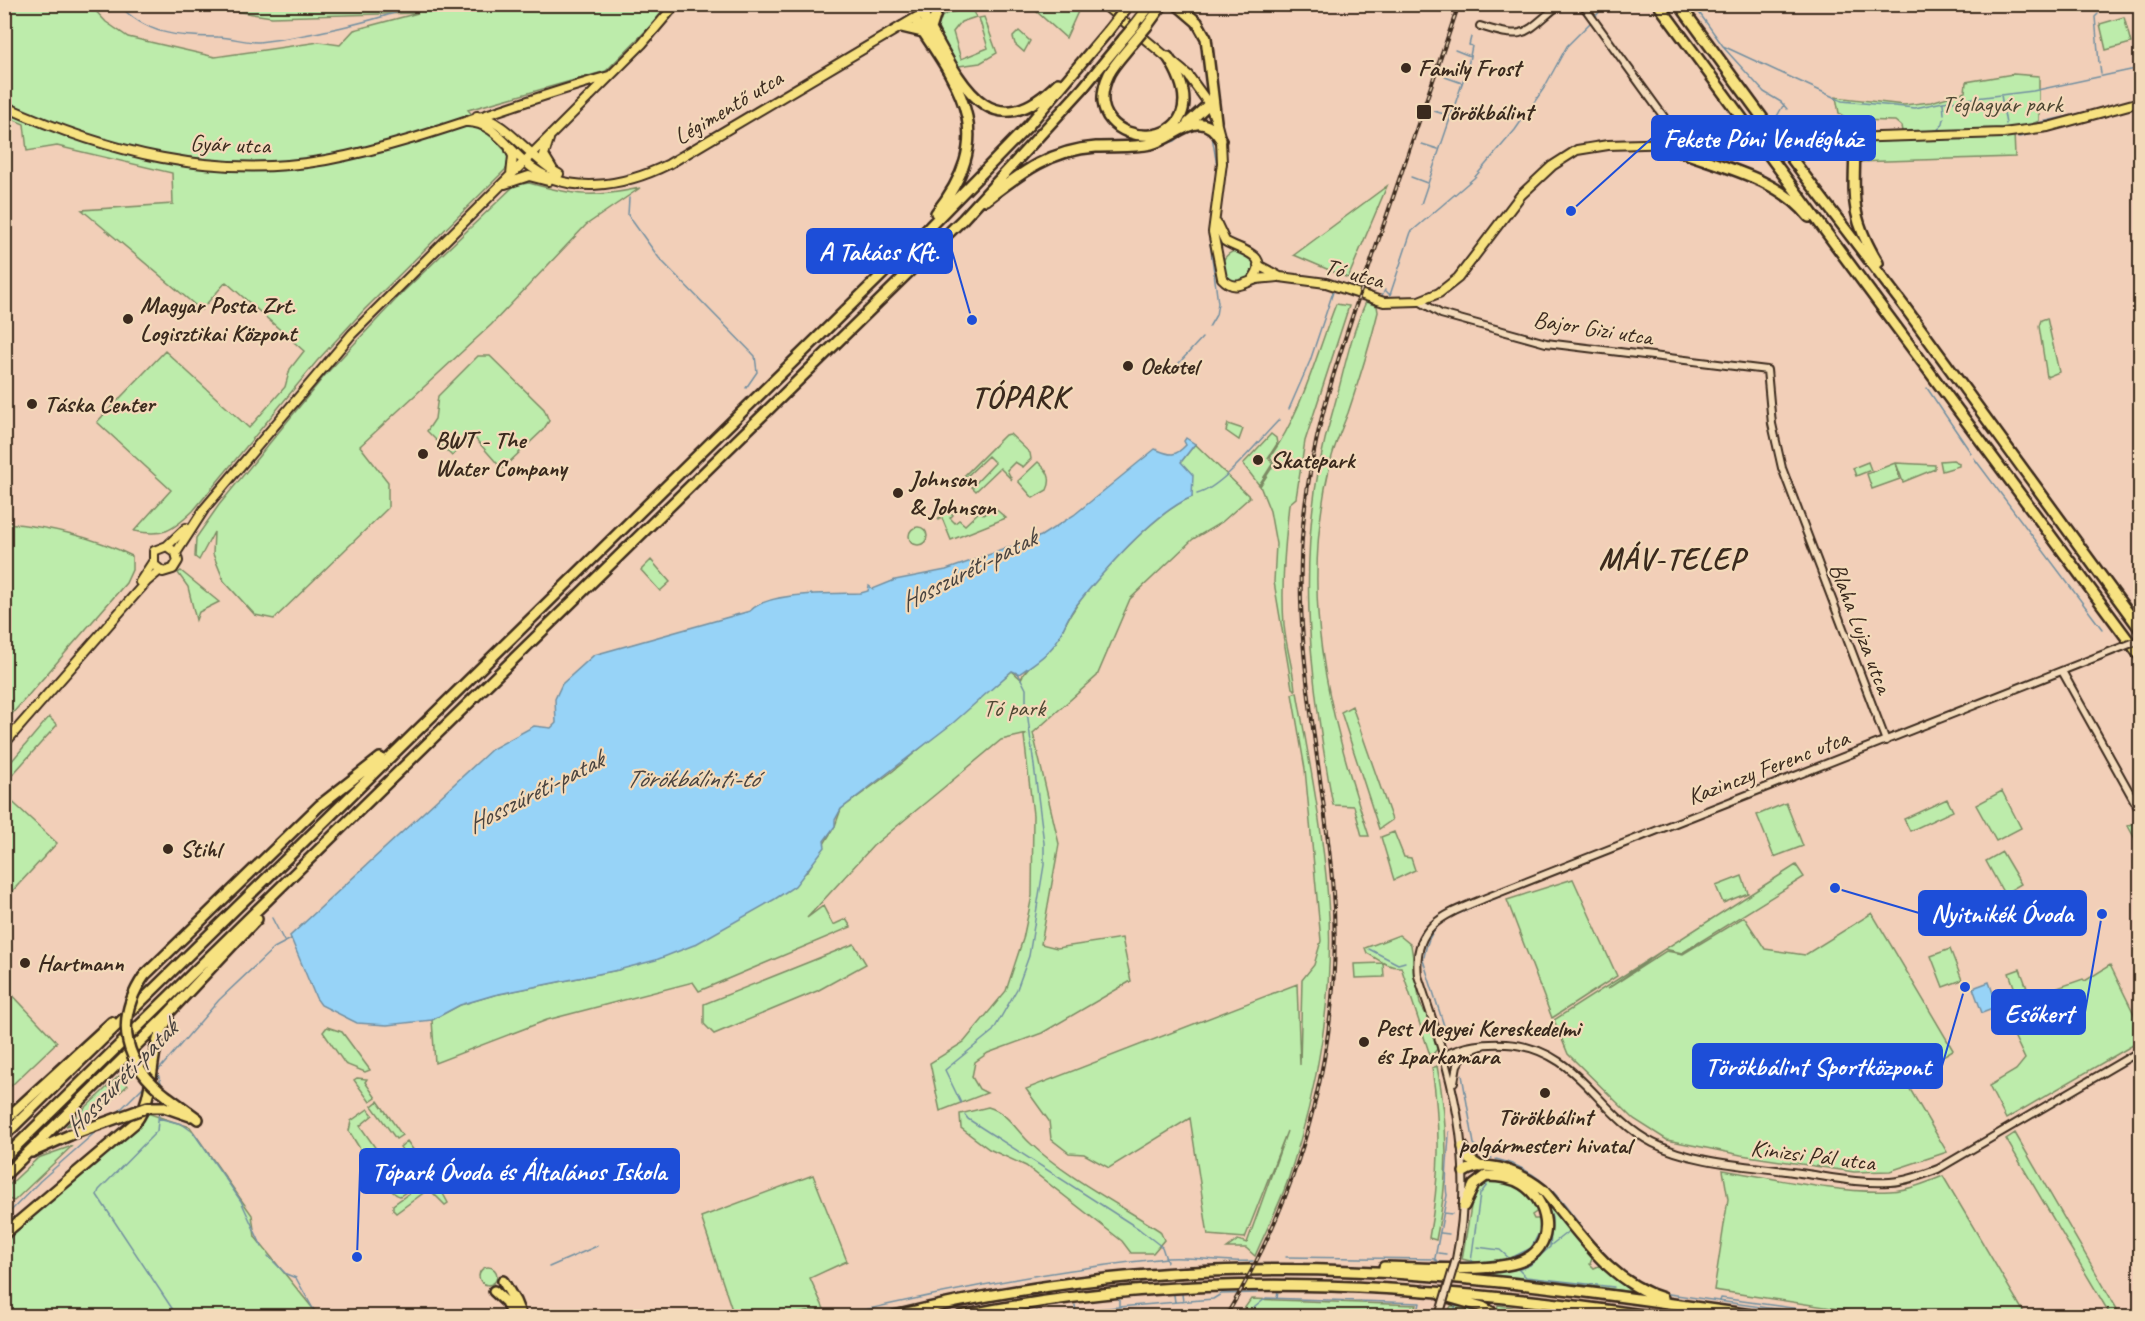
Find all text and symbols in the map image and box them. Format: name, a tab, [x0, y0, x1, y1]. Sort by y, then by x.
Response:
place label: Family Frost	[1418, 53, 1524, 83]
marker: Family Frost	[1399, 61, 1413, 75]
street label: Légimentő utca	[668, 62, 789, 151]
park label: Téglagyár park	[1942, 89, 2064, 119]
place label: Törökbálint	[1438, 97, 1537, 127]
marker: Törökbálint	[1415, 103, 1433, 121]
callout: Fekete Póni Vendégház	[1652, 116, 1875, 160]
text: Fekete Póni Vendégház	[1663, 122, 1866, 155]
street label: Gyár utca	[189, 128, 272, 160]
callout: A Takács Kft.	[807, 229, 952, 273]
text: A Takács Kft.	[819, 235, 940, 268]
street label: Tó utca	[1321, 251, 1388, 296]
place label: Magyar Posta Zrt. Logisztikai Központ	[140, 290, 299, 348]
street label: Bajor Gizi utca	[1531, 304, 1657, 353]
marker: Magyar Posta Zrt. Logisztikai Központ	[121, 312, 135, 326]
place label: Oekotel	[1140, 351, 1203, 381]
marker: Oekotel	[1121, 359, 1135, 373]
district label: TÓPARK	[971, 378, 1073, 416]
place label: Táska Center	[44, 389, 157, 419]
marker: Táska Center	[25, 397, 39, 411]
place label: BWT - The Water Company	[435, 425, 569, 483]
place label: Skatepark	[1270, 445, 1357, 475]
marker: BWT - The Water Company	[416, 447, 430, 461]
marker: Skatepark	[1251, 453, 1265, 467]
place label: Johnson & Johnson	[908, 464, 997, 522]
marker: Johnson & Johnson	[891, 486, 905, 500]
water label: Hosszúréti-patak	[894, 519, 1047, 619]
district label: MÁV-TELEP	[1599, 540, 1749, 578]
street label: Blaha Lujza utca	[1822, 559, 1900, 699]
park label: Tó park	[983, 693, 1047, 723]
street label: Kazinczy Ferenc utca	[1683, 722, 1854, 812]
water label: Hosszúréti-patak	[461, 741, 614, 841]
water label: Törökbálinti-tó	[626, 762, 765, 795]
place label: Stihl	[180, 834, 225, 864]
marker: Stihl	[161, 842, 175, 856]
callout: Nyitnikék Óvoda	[1919, 891, 2086, 935]
text: Nyitnikék Óvoda	[1931, 897, 2075, 930]
place label: Hartmann	[37, 948, 125, 978]
marker: Hartmann	[18, 956, 32, 970]
callout: Esőkert	[1992, 990, 2085, 1034]
text: Esőkert	[2005, 997, 2078, 1030]
water label: Hosszúréti-patak	[57, 1009, 188, 1143]
place label: Pest Megyei Kereskedelmi és Iparkamara	[1376, 1013, 1583, 1071]
marker: Pest Megyei Kereskedelmi és Iparkamara	[1357, 1035, 1371, 1049]
callout: Törökbálint Sportközpont	[1693, 1044, 1942, 1088]
text: Törökbálint Sportközpont	[1705, 1050, 1933, 1083]
marker: Törökbálint polgármesteri hivatal	[1538, 1086, 1552, 1100]
place label: Törökbálint polgármesteri hivatal	[1459, 1102, 1636, 1160]
street label: Kinizsi Pál utca	[1749, 1133, 1878, 1178]
callout: Tópark Óvoda és Általános Iskola	[360, 1149, 679, 1193]
text: Tópark Óvoda és Általános Iskola	[371, 1155, 669, 1188]

